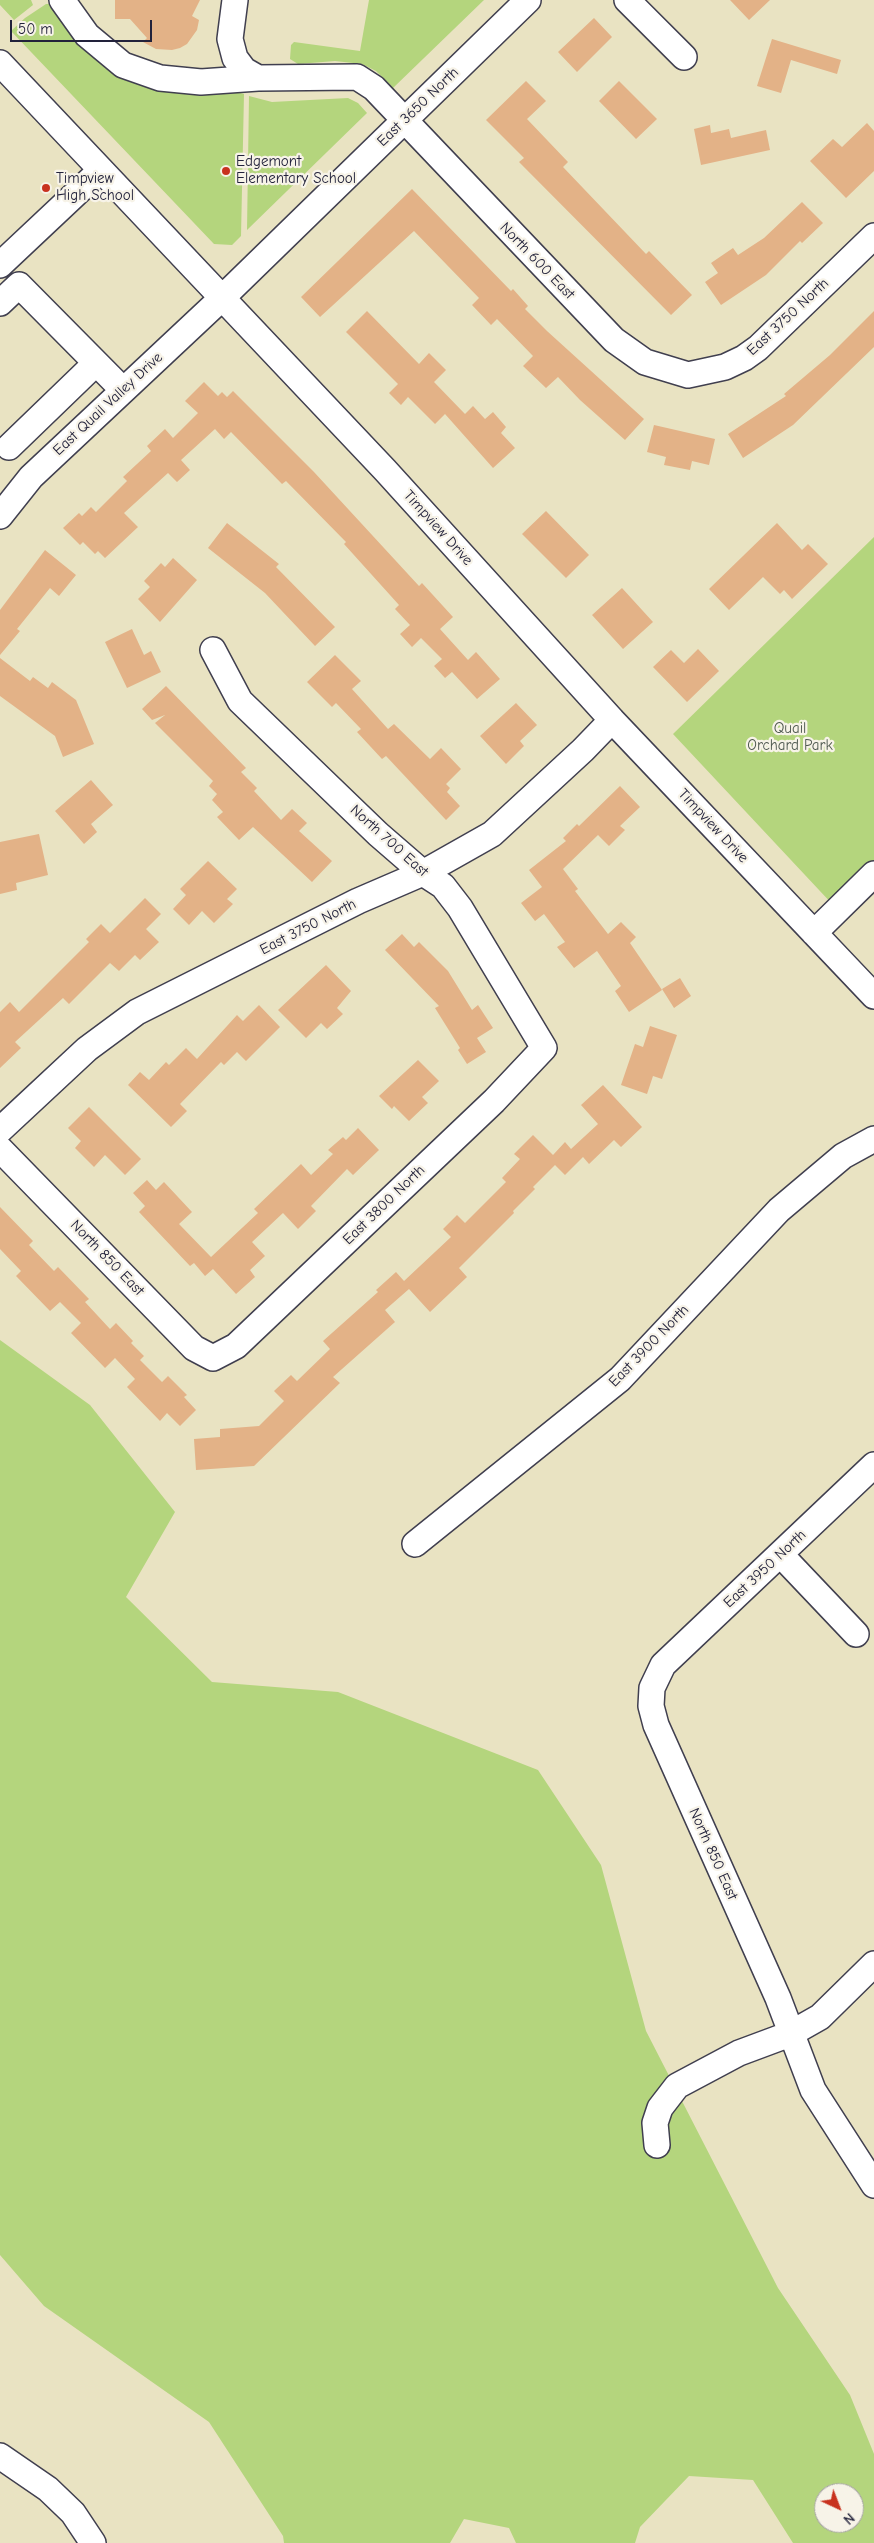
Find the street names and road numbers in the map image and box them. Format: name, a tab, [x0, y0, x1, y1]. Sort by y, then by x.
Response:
street label: East 3650 North	[373, 64, 463, 150]
street label: North 600 East	[496, 219, 578, 303]
street label: East 3750 North	[743, 274, 833, 360]
street label: East Quail Valley Drive	[50, 349, 166, 459]
street label: Timpview Drive	[400, 487, 476, 569]
street label: Timpview Drive	[674, 785, 752, 867]
street label: North 700 East	[346, 801, 432, 881]
street label: East 3750 North	[257, 895, 359, 959]
street label: East 3800 North	[339, 1161, 429, 1249]
street label: North 850 East	[66, 1216, 148, 1300]
street label: East 3900 North	[605, 1301, 693, 1391]
street label: East 3950 North	[720, 1526, 810, 1612]
street label: North 850 East	[685, 1805, 741, 1903]

